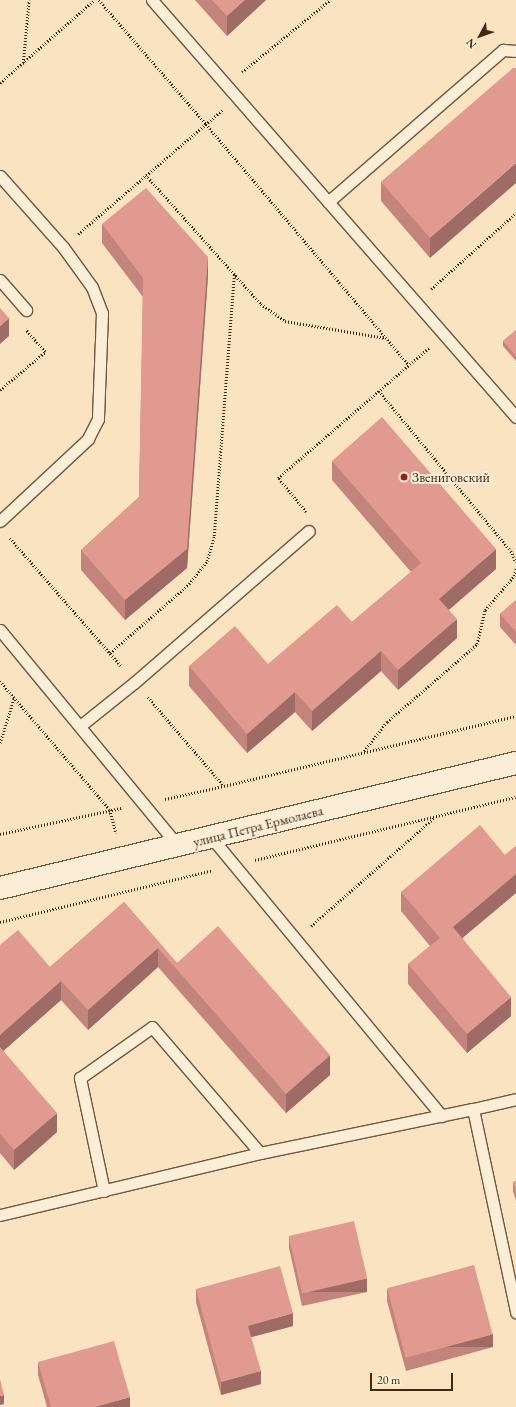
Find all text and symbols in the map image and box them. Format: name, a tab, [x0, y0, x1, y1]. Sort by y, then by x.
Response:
north arrow	[460, 16, 500, 56]
text: N	[463, 36, 479, 52]
place label: Звениговский	[412, 469, 490, 485]
marker: Звениговский	[399, 472, 409, 482]
street label: улица Петра Ермолаева	[191, 802, 325, 850]
scale bar	[372, 1365, 455, 1391]
text: 20 m	[377, 1372, 400, 1388]

